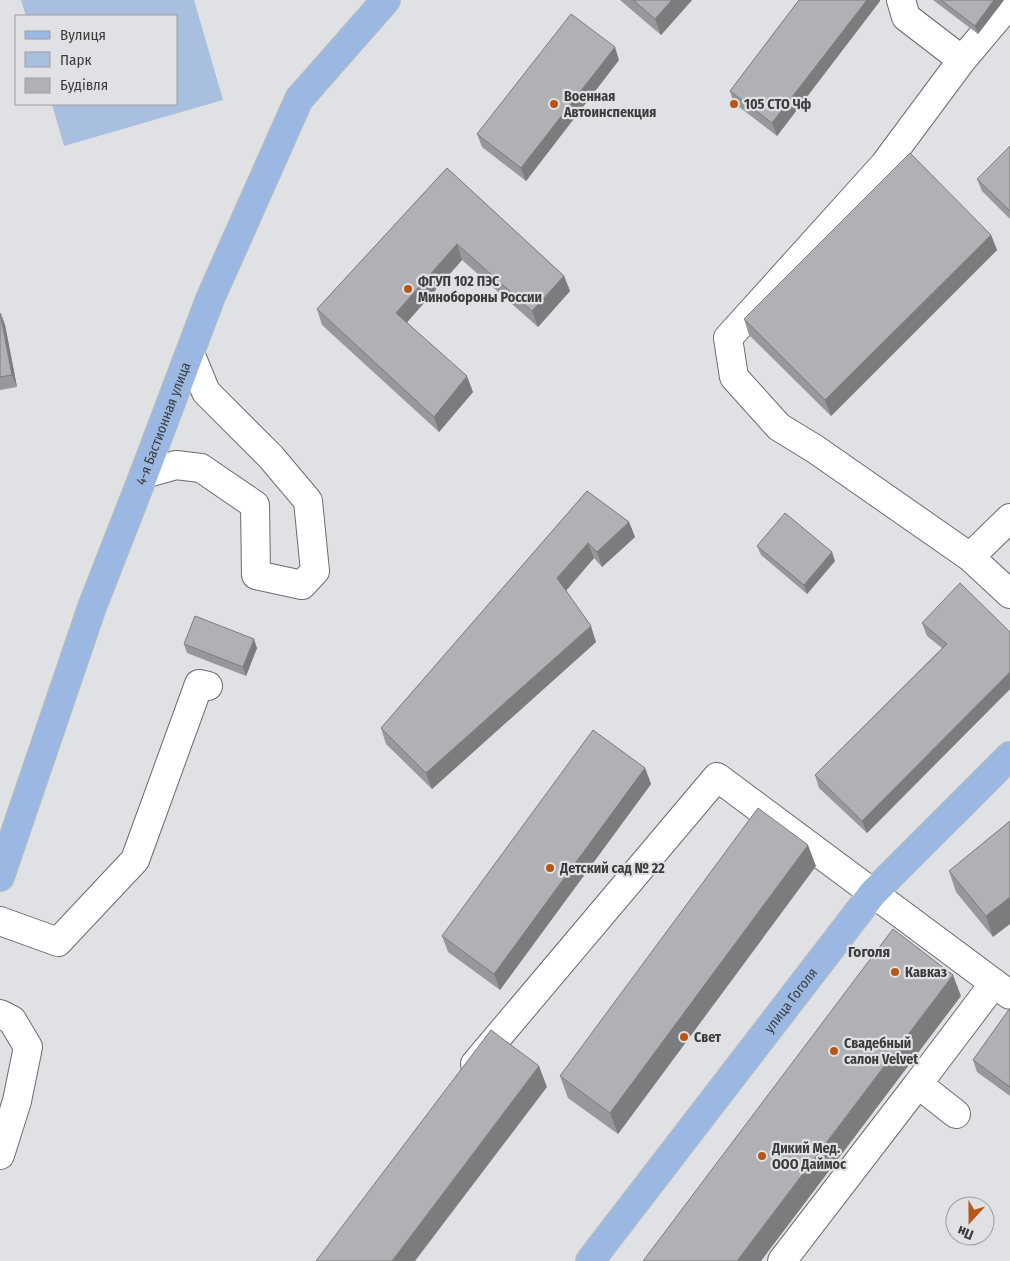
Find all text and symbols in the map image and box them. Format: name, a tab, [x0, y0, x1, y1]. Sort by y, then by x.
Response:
legend	[15, 15, 178, 105]
text: Вулиця	[60, 26, 106, 44]
text: Парк	[60, 51, 91, 69]
text: Будівля	[60, 76, 108, 94]
place label: Военная Автоинспекция	[563, 88, 656, 121]
place label: 105 СТО Чф	[744, 96, 812, 113]
marker: Военная Автоинспекция	[548, 98, 560, 110]
marker: 105 СТО Чф	[728, 98, 740, 110]
place label: ФГУП 102 ПЭС Минобороны России	[418, 273, 542, 306]
marker: ФГУП 102 ПЭС Минобороны России	[402, 283, 414, 295]
street label: 4-я Бастионная улица	[133, 360, 194, 488]
place label: Детский сад № 22	[559, 860, 665, 877]
marker: Детский сад № 22	[544, 862, 556, 874]
district label: Гоголя	[848, 943, 890, 961]
place label: Кавказ	[905, 964, 947, 981]
street label: улица Гоголя	[761, 965, 821, 1036]
marker: Кавказ	[889, 966, 901, 978]
place label: Свет	[694, 1029, 722, 1046]
marker: Свет	[678, 1031, 690, 1043]
place label: Свадебный салон Velvet	[844, 1035, 919, 1068]
marker: Свадебный салон Velvet	[828, 1045, 840, 1057]
place label: Дикий Мед. ООО Даймос	[771, 1140, 847, 1173]
marker: Дикий Мед. ООО Даймос	[756, 1150, 768, 1162]
north arrow	[945, 1196, 995, 1246]
text: Пн	[955, 1222, 976, 1243]

